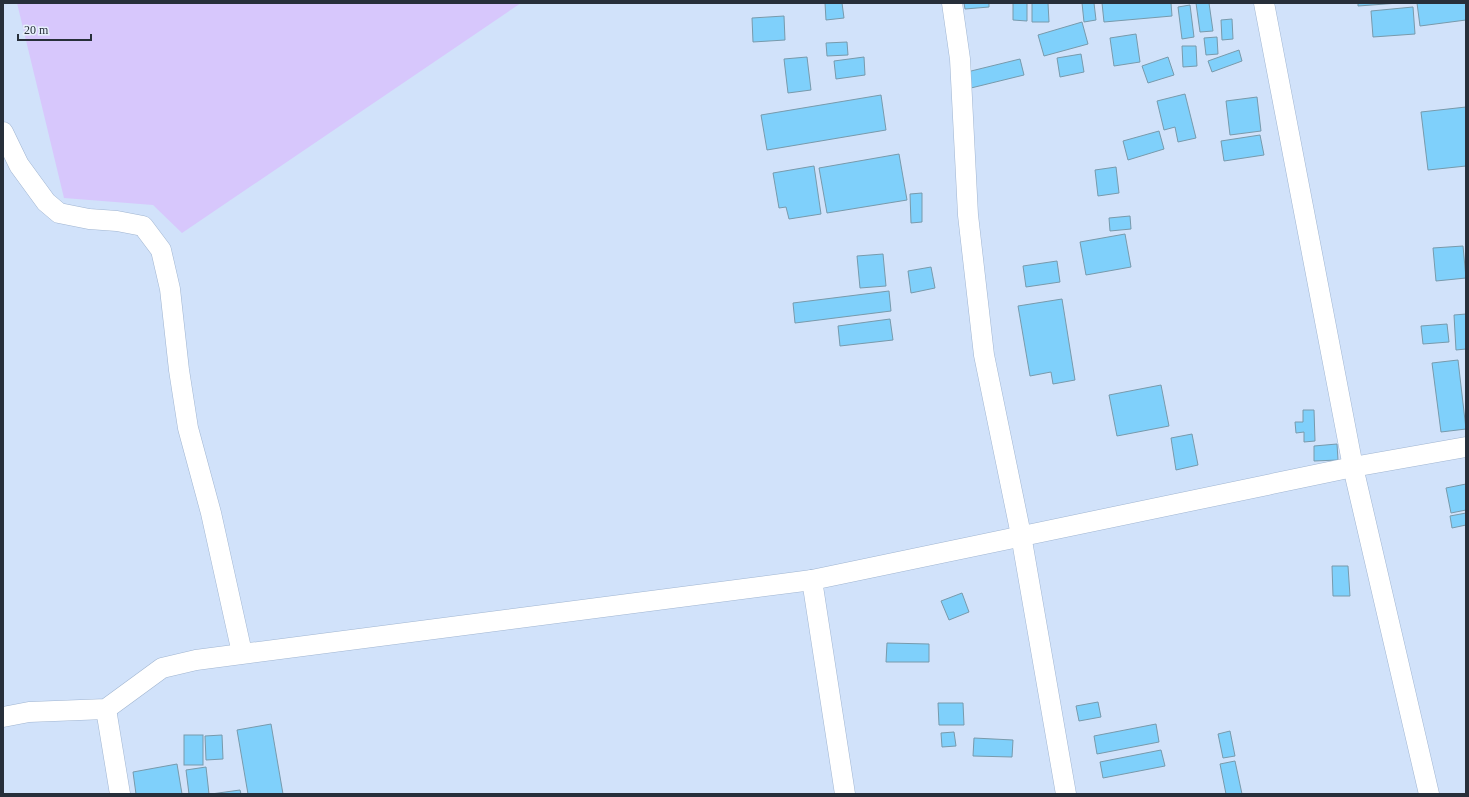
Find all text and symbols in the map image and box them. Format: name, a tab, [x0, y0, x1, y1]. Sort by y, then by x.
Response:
scale bar	[18, 16, 91, 42]
text: 20 m	[24, 23, 49, 37]

